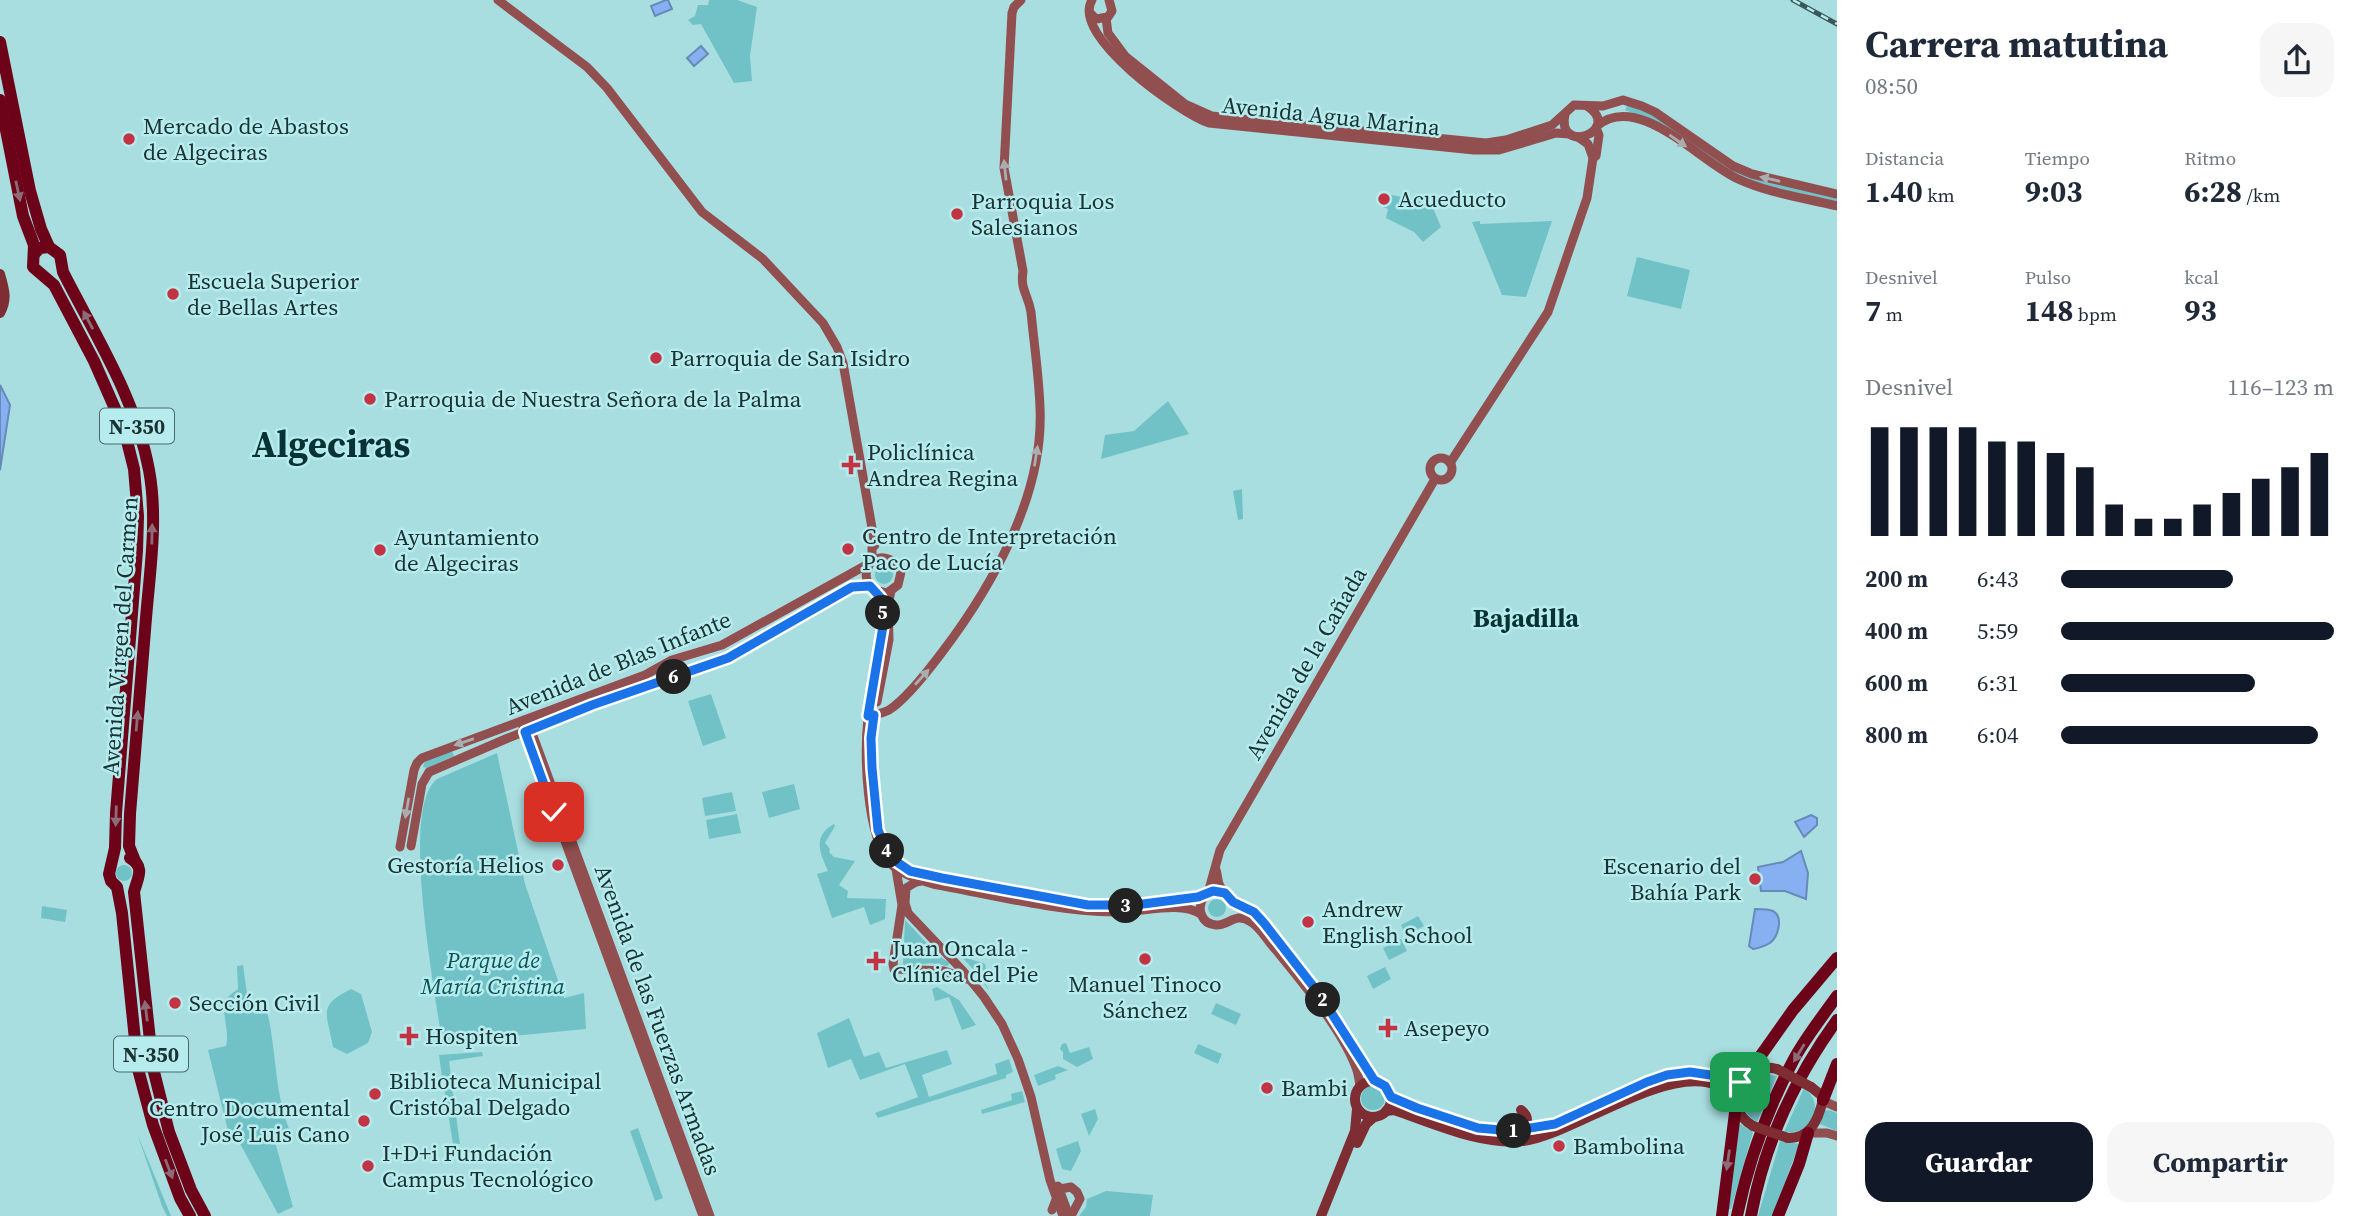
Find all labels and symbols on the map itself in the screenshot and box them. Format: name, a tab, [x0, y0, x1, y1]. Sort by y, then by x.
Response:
street label: Avenida Agua Marina	[1220, 89, 1442, 143]
place label: Mercado de Abastos de Algeciras	[143, 110, 349, 168]
marker: Mercado de Abastos de Algeciras	[121, 131, 137, 147]
one-way arrow	[1669, 134, 1687, 148]
one-way arrow	[999, 159, 1010, 181]
one-way arrow	[1759, 173, 1781, 184]
one-way arrow	[12, 180, 23, 202]
place label: Acueducto	[1398, 183, 1506, 215]
place label: Parroquia Los Salesianos	[971, 185, 1114, 243]
marker: Acueducto	[1376, 191, 1392, 207]
marker: Parroquia Los Salesianos	[949, 206, 965, 222]
place label: Escuela Superior de Bellas Artes	[187, 265, 360, 323]
marker: Escuela Superior de Bellas Artes	[165, 286, 181, 302]
one-way arrow	[82, 310, 93, 330]
place label: Parroquia de San Isidro	[670, 342, 910, 374]
marker: Parroquia de San Isidro	[648, 350, 664, 366]
place label: Parroquia de Nuestra Señora de la Palma	[384, 383, 802, 415]
marker: Parroquia de Nuestra Señora de la Palma	[362, 391, 378, 407]
road number: N-350	[100, 408, 174, 444]
district label: Algeciras	[252, 419, 410, 469]
place label: Policlínica Andrea Regina	[867, 436, 1018, 494]
one-way arrow	[1031, 445, 1042, 467]
marker: Policlínica Andrea Regina	[841, 455, 861, 475]
street label: Avenida Virgen del Carmen	[94, 495, 146, 777]
place label: Centro de Interpretación Paco de Lucía	[862, 520, 1117, 578]
place label: Ayuntamiento de Algeciras	[394, 521, 539, 579]
one-way arrow	[146, 523, 157, 545]
marker: Centro de Interpretación Paco de Lucía	[840, 541, 856, 557]
marker: Ayuntamiento de Algeciras	[372, 542, 388, 558]
street label: Avenida de la Cañada	[1238, 561, 1374, 765]
pin: 5	[866, 596, 900, 630]
district label: Bajadilla	[1473, 600, 1579, 636]
street label: Avenida de Blas Infante	[500, 603, 736, 723]
pin: 6	[656, 660, 692, 694]
one-way arrow	[913, 669, 929, 686]
one-way arrow	[132, 710, 143, 732]
one-way arrow	[454, 737, 475, 748]
pin	[524, 782, 584, 842]
one-way arrow	[401, 797, 412, 819]
one-way arrow	[110, 805, 121, 827]
pin: 4	[870, 834, 904, 868]
place label: Gestoría Helios	[387, 849, 544, 881]
place label: Escenario del Bahía Park	[1603, 850, 1741, 908]
marker: Gestoría Helios	[550, 857, 566, 873]
street label: Avenida de las Fuerzas Armadas	[587, 860, 729, 1180]
marker: Escenario del Bahía Park	[1747, 871, 1763, 887]
pin: 3	[1108, 888, 1144, 923]
place label: Andrew English School	[1322, 893, 1473, 951]
marker: Andrew English School	[1300, 914, 1316, 930]
place label: Juan Oncala - Clínica del Pie	[891, 932, 1038, 990]
park label: Parque de María Cristina	[420, 944, 565, 1002]
marker: Juan Oncala - Clínica del Pie	[866, 951, 886, 971]
marker: Manuel Tinoco Sánchez	[1137, 951, 1153, 967]
place label: Manuel Tinoco Sánchez	[1068, 968, 1222, 1026]
pin: 2	[1306, 982, 1340, 1018]
place label: Sección Civil	[189, 987, 320, 1019]
marker: Sección Civil	[167, 995, 183, 1011]
one-way arrow	[140, 1000, 151, 1022]
place label: Asepeyo	[1404, 1012, 1490, 1044]
marker: Asepeyo	[1378, 1018, 1398, 1038]
place label: Hospiten	[425, 1020, 519, 1052]
marker: Hospiten	[399, 1026, 419, 1046]
road number: N-350	[114, 1036, 188, 1072]
one-way arrow	[1792, 1043, 1805, 1062]
pin	[1710, 1052, 1770, 1112]
place label: Biblioteca Municipal Cristóbal Delgado	[389, 1065, 601, 1123]
place label: Bambi	[1281, 1072, 1348, 1104]
marker: Bambi	[1259, 1080, 1275, 1096]
marker: Biblioteca Municipal Cristóbal Delgado	[367, 1086, 383, 1102]
place label: Centro Documental José Luis Cano	[149, 1092, 350, 1150]
marker: Centro Documental José Luis Cano	[356, 1113, 372, 1129]
pin: 1	[1496, 1114, 1532, 1148]
place label: Bambolina	[1573, 1130, 1685, 1162]
place label: I+D+i Fundación Campus Tecnológico	[382, 1137, 594, 1195]
marker: Bambolina	[1551, 1138, 1567, 1154]
one-way arrow	[1722, 1149, 1733, 1171]
marker: I+D+i Fundación Campus Tecnológico	[360, 1158, 376, 1174]
one-way arrow	[164, 1159, 175, 1180]

